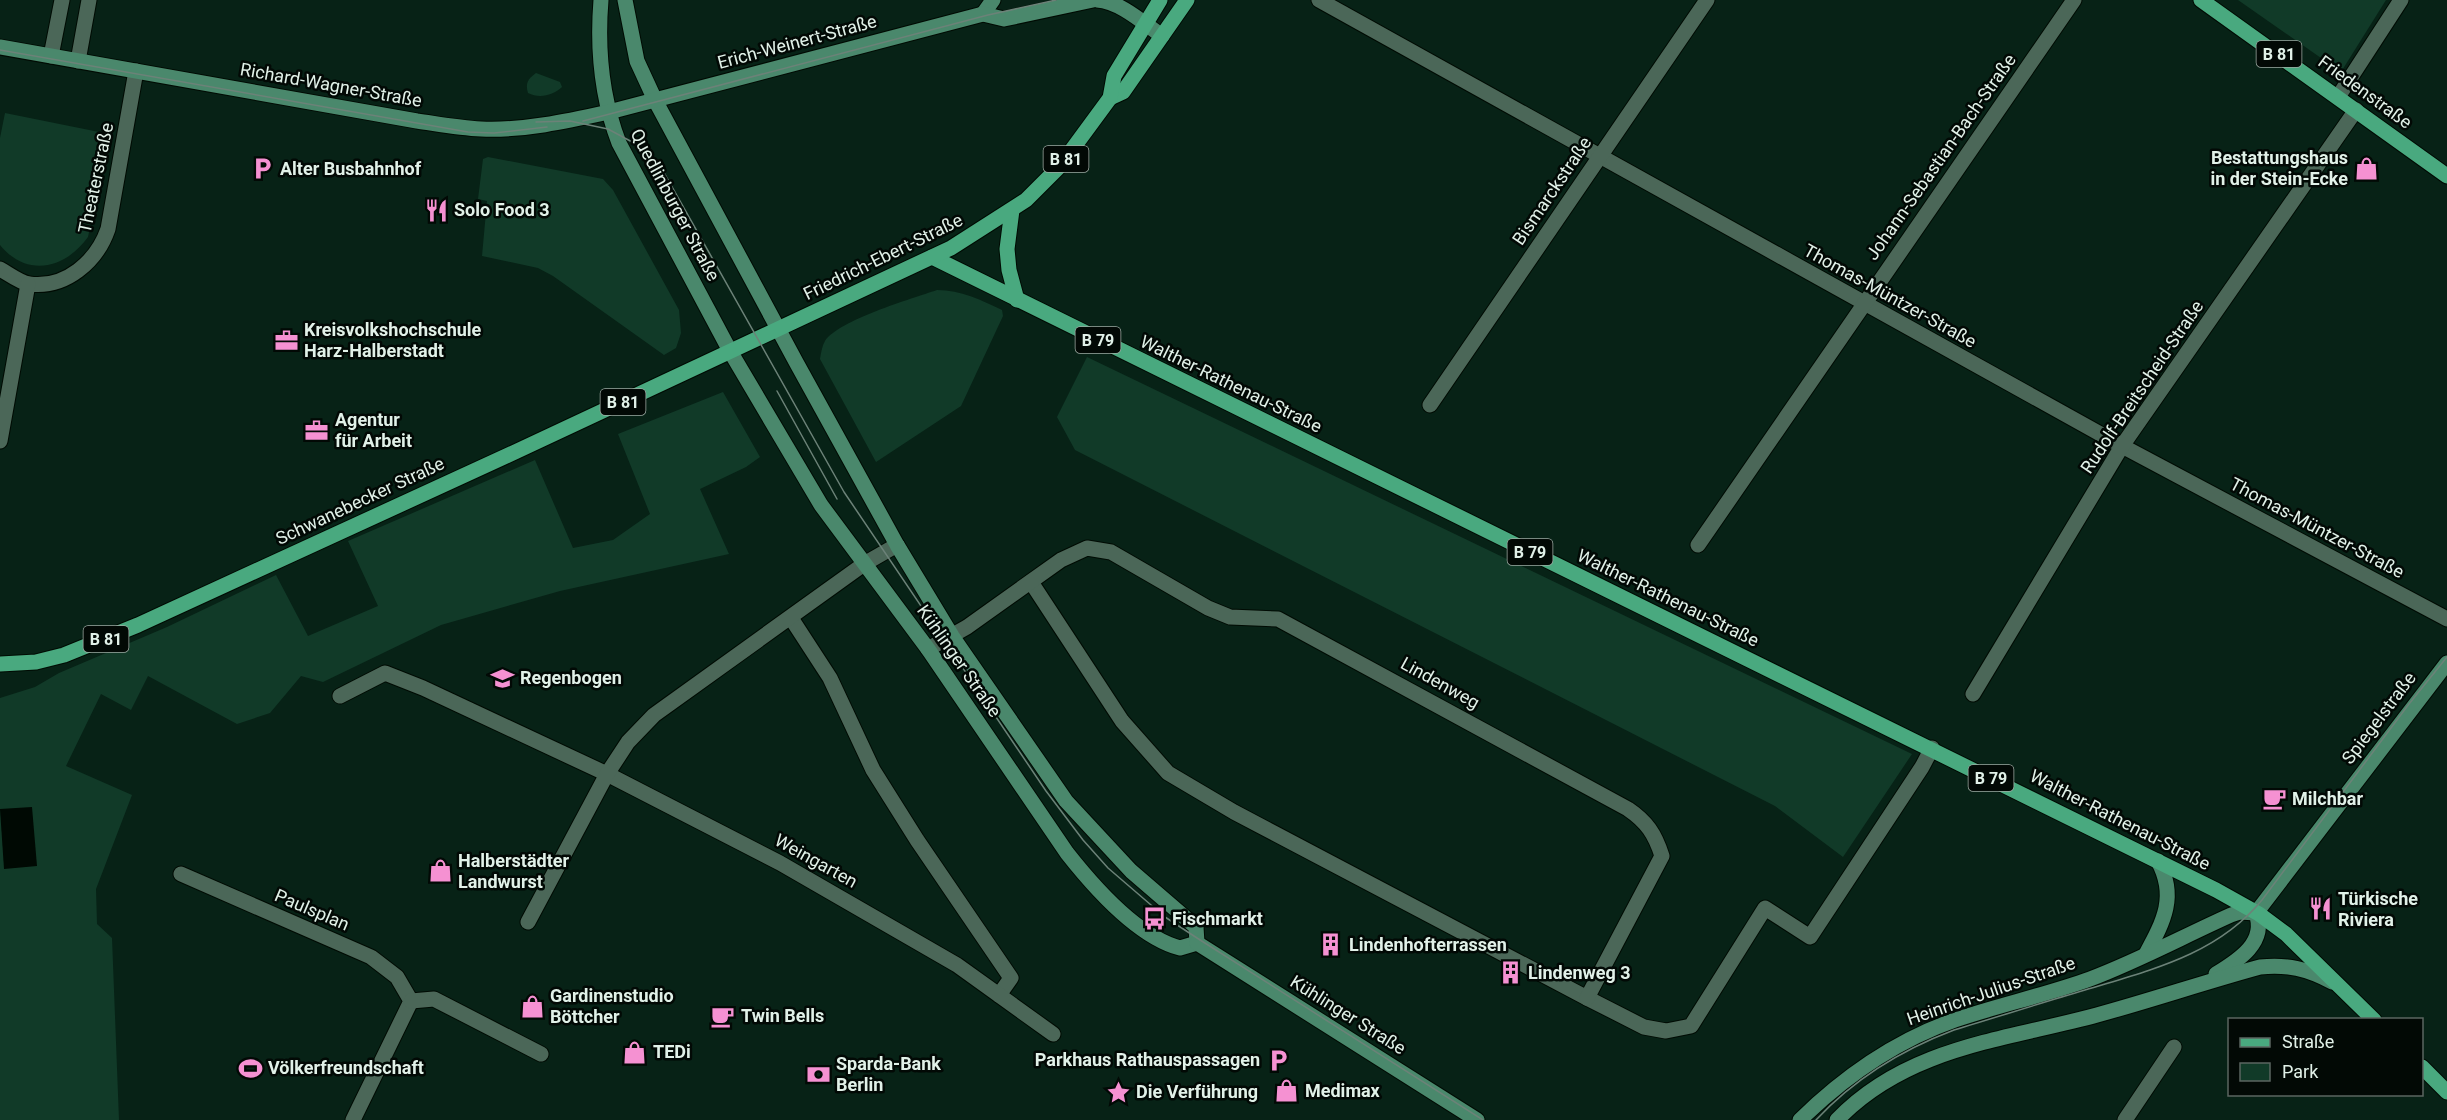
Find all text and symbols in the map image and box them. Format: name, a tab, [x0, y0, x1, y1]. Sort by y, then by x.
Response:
street label: Erich-Weinert-Straße	[715, 10, 879, 73]
road number: B 81	[2256, 41, 2302, 67]
street label: Johann-Sebastian-Bach-Straße	[1861, 50, 2020, 264]
street label: Friedenstraße	[2314, 51, 2416, 133]
street label: Richard-Wagner-Straße	[239, 58, 424, 111]
street label: Theaterstraße	[74, 121, 117, 235]
street label: Quedlinburger Straße	[626, 125, 724, 284]
street label: Bismarckstraße	[1508, 133, 1595, 249]
road number: B 81	[1044, 146, 1088, 172]
place label: Bestattungshaus in der Stein-Ecke	[2210, 147, 2348, 189]
shop icon: Bestattungshaus in der Stein-Ecke	[2353, 155, 2379, 181]
parking icon: Alter Busbahnhof	[249, 156, 275, 182]
place label: Alter Busbahnhof	[280, 158, 422, 179]
restaurant icon: Solo Food 3	[423, 197, 449, 223]
place label: Solo Food 3	[454, 199, 550, 220]
street label: Friedrich-Ebert-Straße	[800, 209, 966, 304]
street label: Thomas-Müntzer-Straße	[1800, 239, 1980, 352]
street label: Rudolf-Breitscheid-Straße	[2076, 296, 2207, 477]
place label: Kreisvolkshochschule Harz-Halberstadt	[304, 319, 482, 361]
office icon: Kreisvolkshochschule Harz-Halberstadt	[273, 327, 299, 353]
road number: B 79	[1076, 327, 1120, 353]
street label: Walther-Rathenau-Straße	[1137, 330, 1325, 437]
road number: B 81	[600, 389, 646, 415]
place label: Agentur für Arbeit	[335, 409, 412, 451]
office icon: Agentur für Arbeit	[304, 417, 330, 443]
street label: Schwanebecker Straße	[272, 452, 447, 549]
street label: Thomas-Müntzer-Straße	[2227, 473, 2408, 582]
road number: B 79	[1508, 539, 1552, 565]
street label: Walther-Rathenau-Straße	[1574, 544, 1762, 651]
street label: Kühlinger Straße	[913, 601, 1006, 721]
road number: B 81	[84, 626, 128, 652]
street label: Lindenweg	[1397, 652, 1483, 713]
school or university icon: Regenbogen	[489, 665, 515, 691]
place label: Regenbogen	[520, 667, 622, 688]
street label: Spiegelstraße	[2337, 668, 2420, 768]
road number: B 79	[1968, 765, 2014, 791]
street label: Walther-Rathenau-Straße	[2027, 765, 2214, 874]
cafe icon: Milchbar	[2261, 786, 2287, 812]
place label: Milchbar	[2292, 788, 2364, 809]
street label: Weingarten	[771, 829, 861, 892]
place label: Halberstädter Landwurst	[458, 850, 569, 892]
shop icon: Halberstädter Landwurst	[427, 858, 453, 884]
street label: Paulsplan	[272, 884, 353, 935]
place label: Türkische Riviera	[2338, 888, 2418, 930]
restaurant icon: Türkische Riviera	[2307, 896, 2333, 922]
bus stop icon: Fischmarkt	[1141, 906, 1167, 932]
place label: Fischmarkt	[1172, 908, 1263, 929]
building icon: Lindenhofterrassen	[1318, 932, 1344, 958]
place label: Lindenhofterrassen	[1349, 934, 1507, 955]
street label: Heinrich-Julius-Straße	[1904, 952, 2078, 1029]
building icon: Lindenweg 3	[1497, 960, 1523, 986]
place label: Lindenweg 3	[1528, 962, 1631, 983]
street label: Kühlinger Straße	[1287, 971, 1410, 1059]
place label: Gardinenstudio Böttcher	[550, 985, 674, 1027]
shop icon: Gardinenstudio Böttcher	[519, 993, 545, 1019]
cafe icon: Twin Bells	[710, 1003, 736, 1029]
place label: Twin Bells	[741, 1005, 824, 1026]
legend	[2228, 1018, 2423, 1096]
text: Straße	[2282, 1031, 2334, 1052]
shop icon: TEDi	[622, 1039, 648, 1065]
place label: TEDi	[653, 1041, 691, 1062]
parking icon: Parkhaus Rathauspassagen	[1265, 1047, 1291, 1073]
place label: Parkhaus Rathauspassagen	[1035, 1049, 1260, 1070]
place label: Sparda-Bank Berlin	[836, 1053, 941, 1095]
sports icon: Völkerfreundschaft	[237, 1055, 263, 1081]
place label: Völkerfreundschaft	[268, 1057, 424, 1078]
bank icon: Sparda-Bank Berlin	[805, 1061, 831, 1087]
text: Park	[2282, 1061, 2319, 1082]
shop icon: Medimax	[1274, 1078, 1300, 1104]
place icon: Die Verführung	[1105, 1079, 1131, 1105]
place label: Medimax	[1305, 1080, 1381, 1101]
place label: Die Verführung	[1136, 1081, 1258, 1102]

